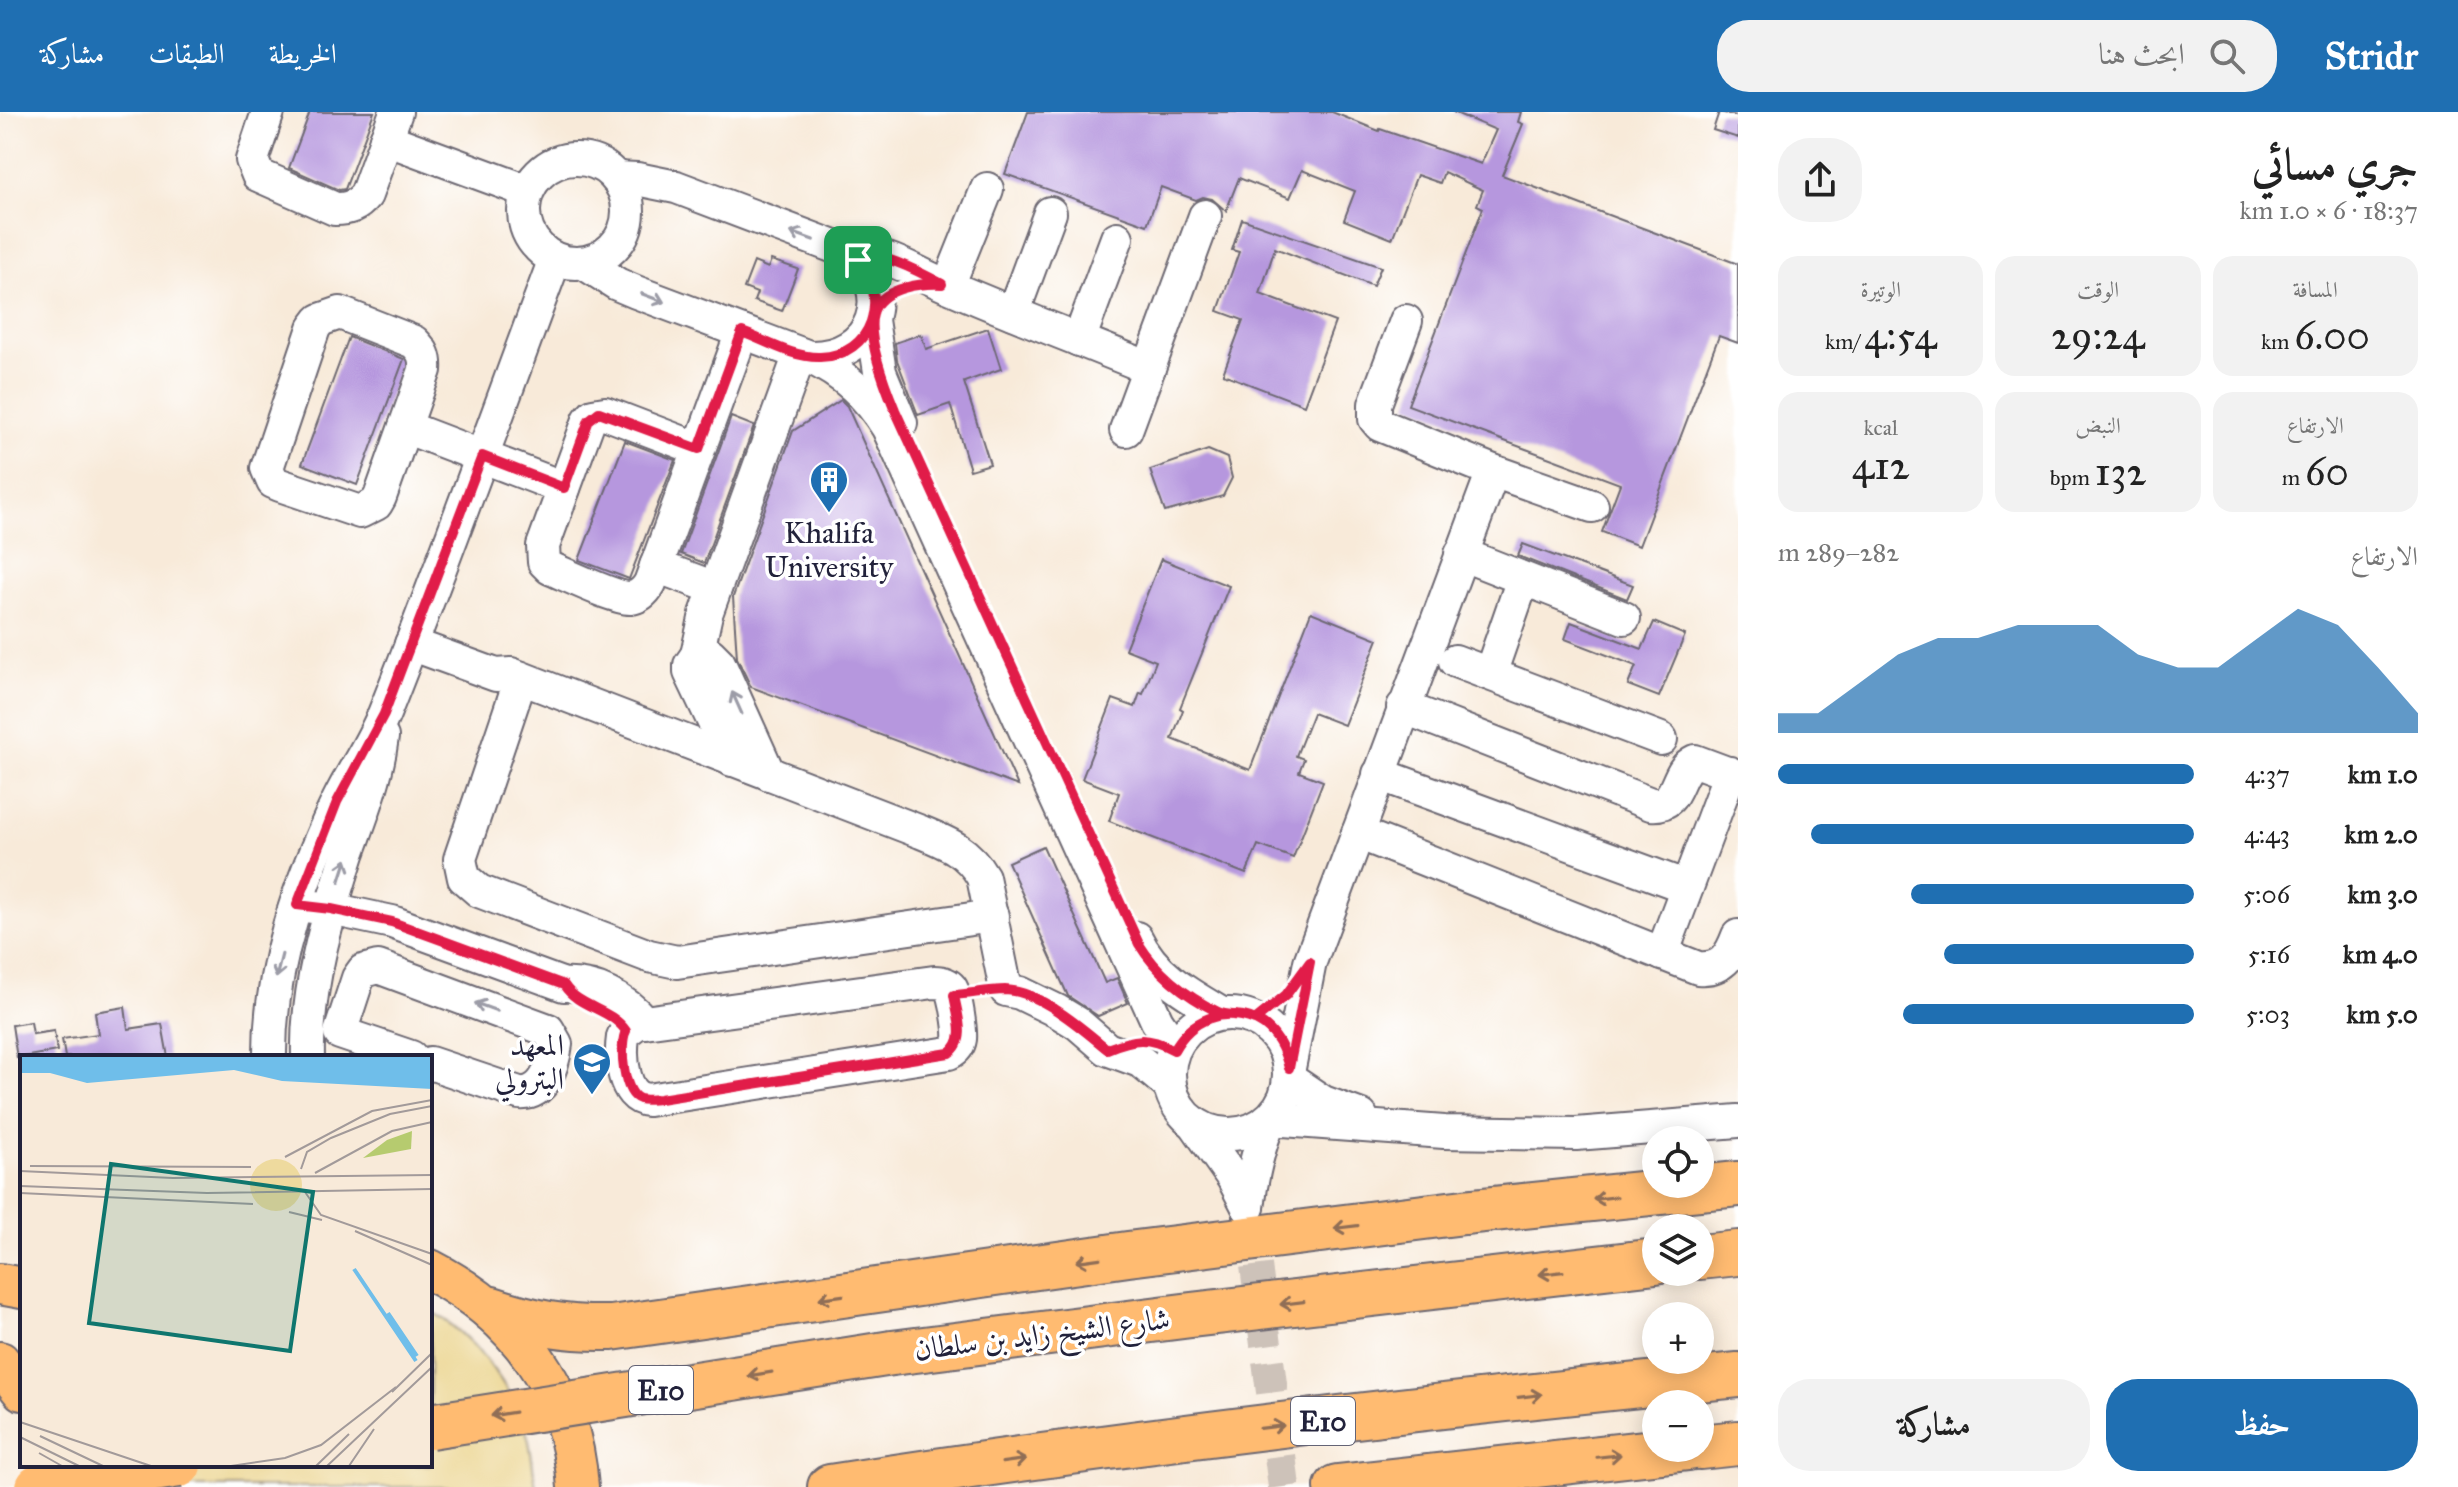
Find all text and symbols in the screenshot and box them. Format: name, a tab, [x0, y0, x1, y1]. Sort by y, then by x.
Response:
search box	[1717, 20, 2277, 92]
text: Stridr	[2325, 33, 2418, 79]
icon: search	[2205, 34, 2249, 78]
text: مشاركة	[40, 36, 104, 71]
text: الطبقات	[148, 36, 225, 71]
text: الخريطة	[269, 36, 337, 71]
text: ابحث هنا	[2098, 36, 2185, 72]
text: جري مسائي	[2252, 137, 2418, 191]
button: share	[1778, 138, 1862, 222]
text: 18:37 · 6 × 1.0 km	[2239, 194, 2418, 226]
pin	[824, 226, 892, 294]
one-way arrow	[790, 227, 815, 242]
icon: arrive	[836, 238, 880, 282]
text: الوتيرة	[1860, 276, 1901, 303]
text: الوقت	[2077, 276, 2119, 303]
text: المسافة	[2293, 276, 2338, 303]
one-way arrow	[640, 292, 665, 306]
text: 4:54	[1864, 311, 1936, 360]
text: 29:24	[2051, 311, 2145, 360]
text: 6.00	[2294, 311, 2370, 360]
text: /km	[1825, 328, 1864, 355]
text: km	[2261, 328, 2294, 355]
text: النبض	[2075, 412, 2121, 439]
text: الارتفاع	[2287, 412, 2344, 439]
text: kcal	[1863, 414, 1898, 441]
text: 412	[1852, 441, 1910, 490]
text: 132	[2095, 447, 2146, 496]
text: 60	[2305, 447, 2349, 496]
building icon: Khalifa University	[808, 459, 850, 514]
text: bpm	[2050, 464, 2095, 491]
text: m	[2282, 464, 2305, 491]
place label: Khalifa University	[765, 515, 894, 585]
text: 282–289 m	[1778, 536, 1899, 568]
text: الارتفاع	[2351, 540, 2418, 572]
one-way arrow	[729, 691, 744, 715]
text: 4:37	[2245, 758, 2290, 790]
text: 1.0 km	[2348, 758, 2418, 790]
text: 4:43	[2244, 818, 2290, 850]
text: 2.0 km	[2345, 818, 2418, 850]
one-way arrow	[336, 859, 351, 885]
text: 5:06	[2243, 878, 2290, 910]
text: 3.0 km	[2348, 878, 2418, 910]
text: 5:16	[2248, 938, 2290, 970]
text: 4.0 km	[2343, 938, 2418, 970]
one-way arrow	[270, 952, 285, 978]
text: 5:03	[2246, 998, 2290, 1030]
text: 5.0 km	[2347, 998, 2418, 1030]
one-way arrow	[474, 999, 499, 1013]
place label: المعهد البترولي	[495, 1027, 564, 1103]
school or university icon: المعهد البترولي	[571, 1041, 613, 1096]
inset map	[20, 1055, 432, 1467]
map controls	[1642, 1126, 1714, 1462]
button: locate	[1642, 1126, 1714, 1198]
one-way arrow	[1592, 1190, 1619, 1205]
button: layers	[1642, 1214, 1714, 1286]
one-way arrow	[1333, 1219, 1360, 1234]
one-way arrow	[1076, 1253, 1102, 1268]
one-way arrow	[1538, 1265, 1565, 1280]
one-way arrow	[819, 1290, 844, 1305]
one-way arrow	[1280, 1296, 1306, 1311]
street label: شارع الشيخ زايد بن سلطان	[912, 1300, 1173, 1376]
button: +	[1642, 1302, 1714, 1374]
road number: E10	[629, 1366, 693, 1414]
one-way arrow	[748, 1367, 773, 1382]
button: مشاركة	[1778, 1379, 2090, 1471]
button: حفظ	[2106, 1379, 2418, 1471]
one-way arrow	[1516, 1389, 1543, 1404]
button: −	[1642, 1390, 1714, 1462]
road number: E10	[1291, 1397, 1355, 1445]
one-way arrow	[491, 1407, 516, 1422]
one-way arrow	[1258, 1420, 1284, 1435]
one-way arrow	[1595, 1449, 1622, 1464]
one-way arrow	[1001, 1453, 1026, 1468]

